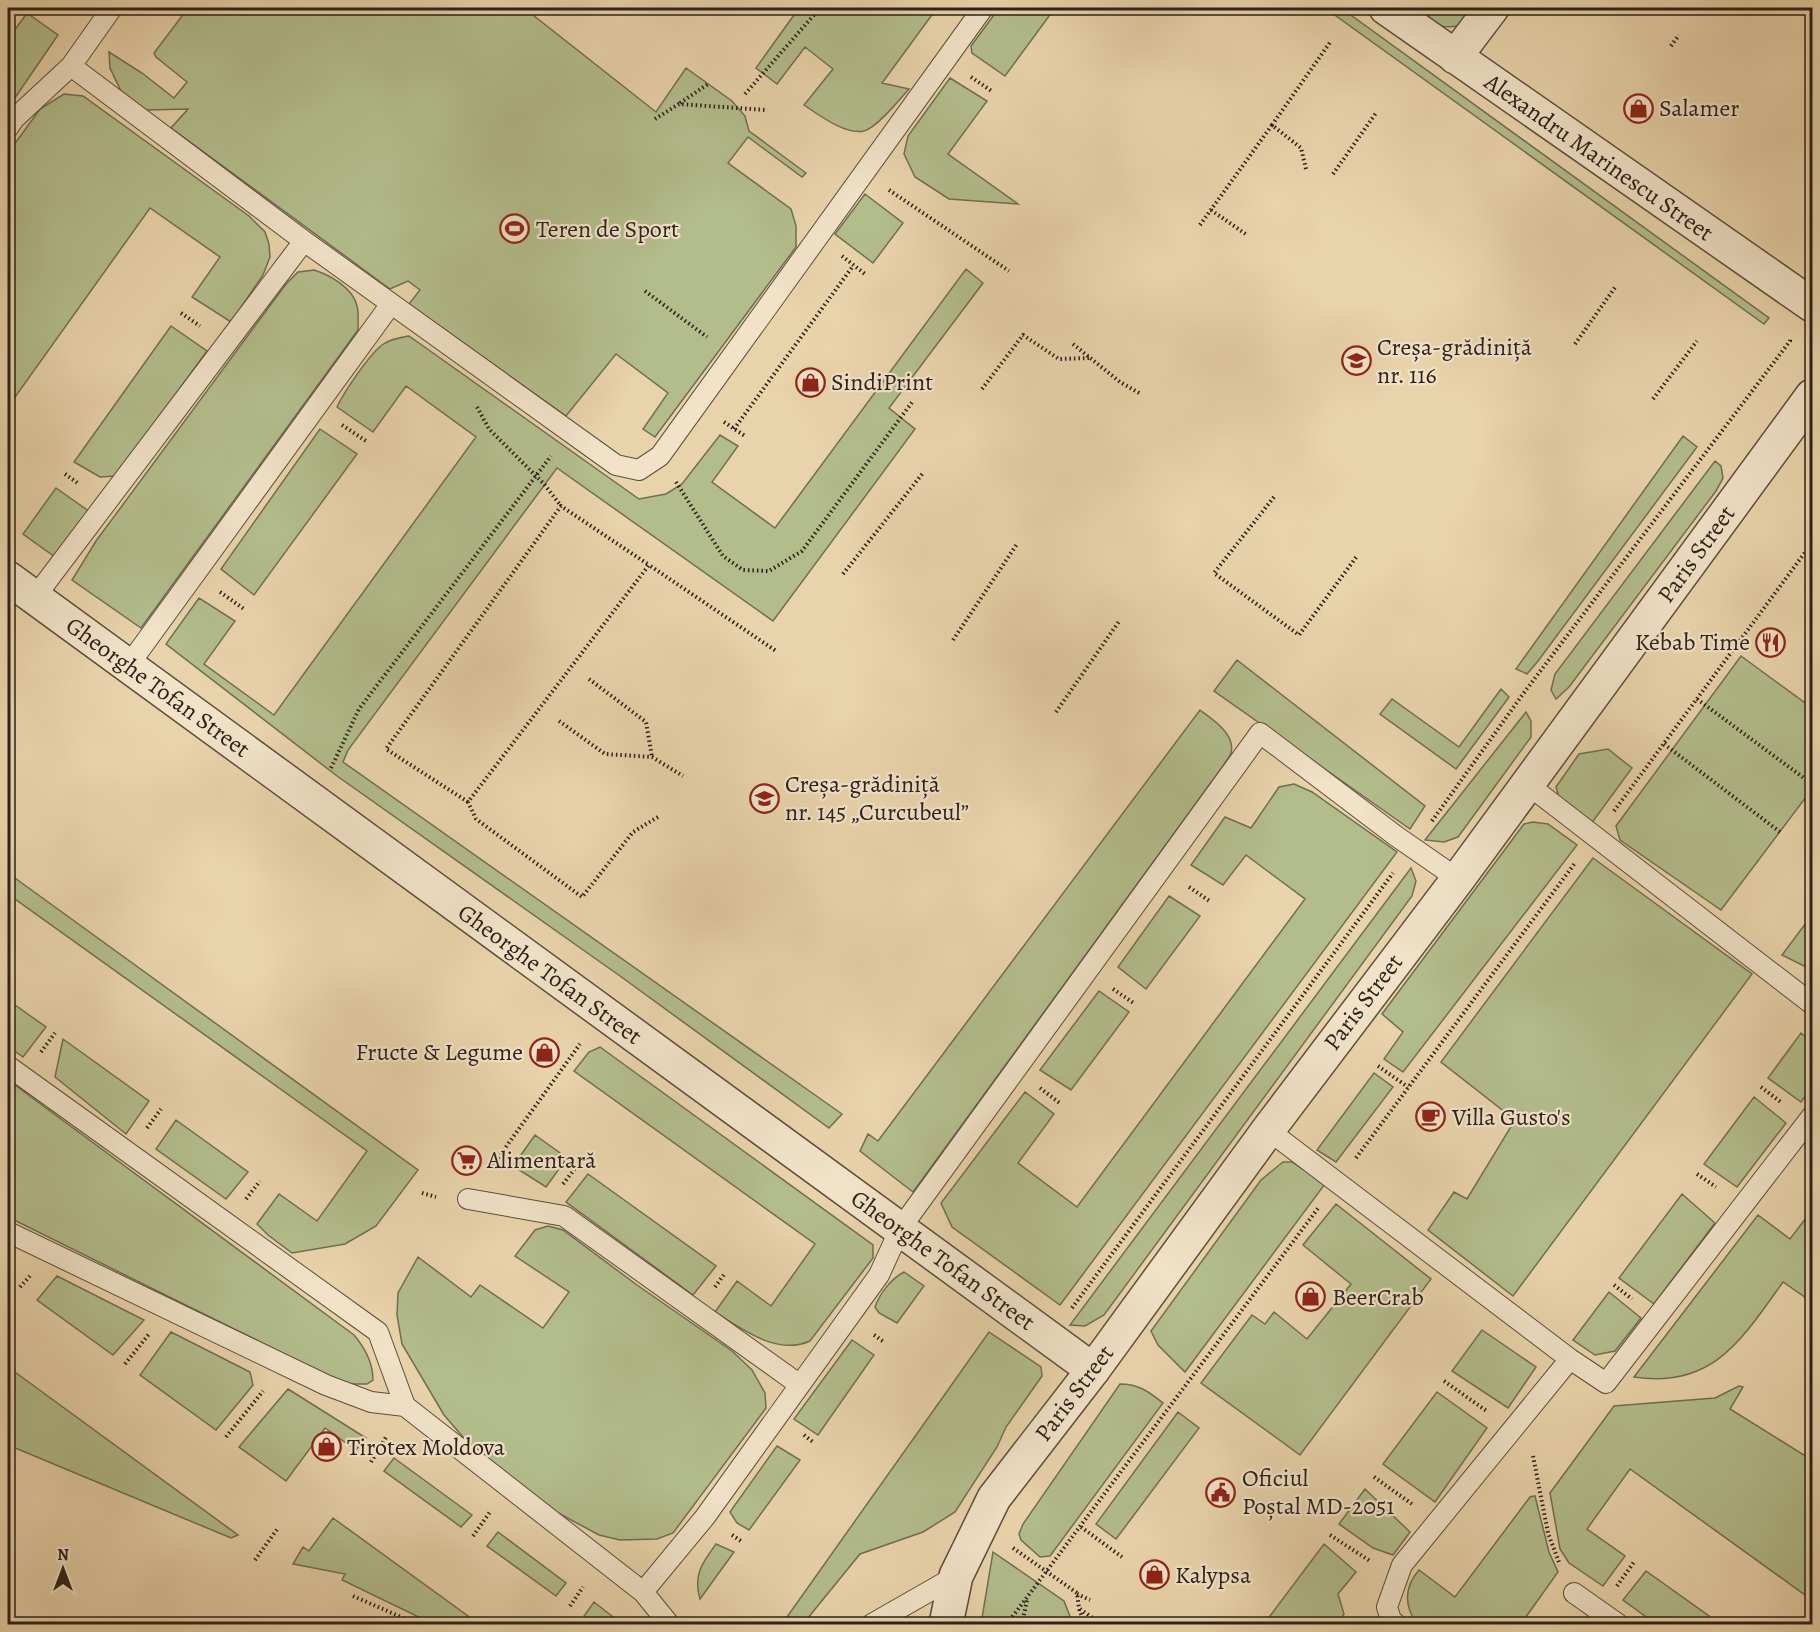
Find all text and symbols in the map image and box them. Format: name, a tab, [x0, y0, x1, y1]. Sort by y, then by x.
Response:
street label: Alexandru Marinescu Street	[1477, 65, 1720, 248]
shop icon: Salamer	[1622, 92, 1654, 124]
place label: Salamer	[1659, 92, 1739, 124]
sports icon: Teren de Sport	[499, 213, 531, 245]
place label: Teren de Sport	[536, 213, 679, 245]
place label: Creșa-grădiniță nr. 116	[1377, 331, 1533, 391]
school or university icon: Creșa-grădiniță nr. 116	[1340, 345, 1372, 377]
shop icon: SindiPrint	[794, 366, 826, 398]
place label: SindiPrint	[831, 366, 933, 398]
street label: Paris Street	[1650, 499, 1742, 609]
street label: Gheorghe Tofan Street	[60, 609, 257, 765]
place label: Kebab Time	[1635, 626, 1750, 658]
restaurant icon: Kebab Time	[1755, 626, 1787, 658]
place label: Creșa-grădiniță nr. 145 „Curcubeul”	[785, 768, 969, 828]
school or university icon: Creșa-grădiniță nr. 145 „Curcubeul”	[748, 782, 780, 814]
street label: Gheorghe Tofan Street	[452, 896, 649, 1052]
street label: Paris Street	[1316, 947, 1410, 1057]
place label: Fructe & Legume	[355, 1036, 523, 1068]
shop icon: Fructe & Legume	[528, 1036, 560, 1068]
cafe icon: Villa Gusto's	[1415, 1101, 1447, 1133]
place label: Villa Gusto's	[1451, 1101, 1571, 1133]
supermarket icon: Alimentară	[450, 1144, 482, 1176]
place label: Alimentară	[486, 1144, 597, 1176]
street label: Gheorghe Tofan Street	[845, 1182, 1042, 1338]
shop icon: BeerCrab	[1295, 1281, 1327, 1313]
place label: BeerCrab	[1332, 1281, 1424, 1313]
street label: Paris Street	[1027, 1338, 1121, 1448]
shop icon: Tirotex Moldova	[310, 1431, 342, 1463]
place label: Tirotex Moldova	[347, 1431, 506, 1463]
place label: Oficiul Poștal MD-2051	[1242, 1462, 1395, 1522]
public building icon: Oficiul Poștal MD-2051	[1205, 1476, 1237, 1508]
north arrow	[33, 1539, 93, 1599]
text: N	[57, 1544, 69, 1566]
shop icon: Kalypsa	[1138, 1559, 1170, 1591]
place label: Kalypsa	[1175, 1559, 1252, 1591]

